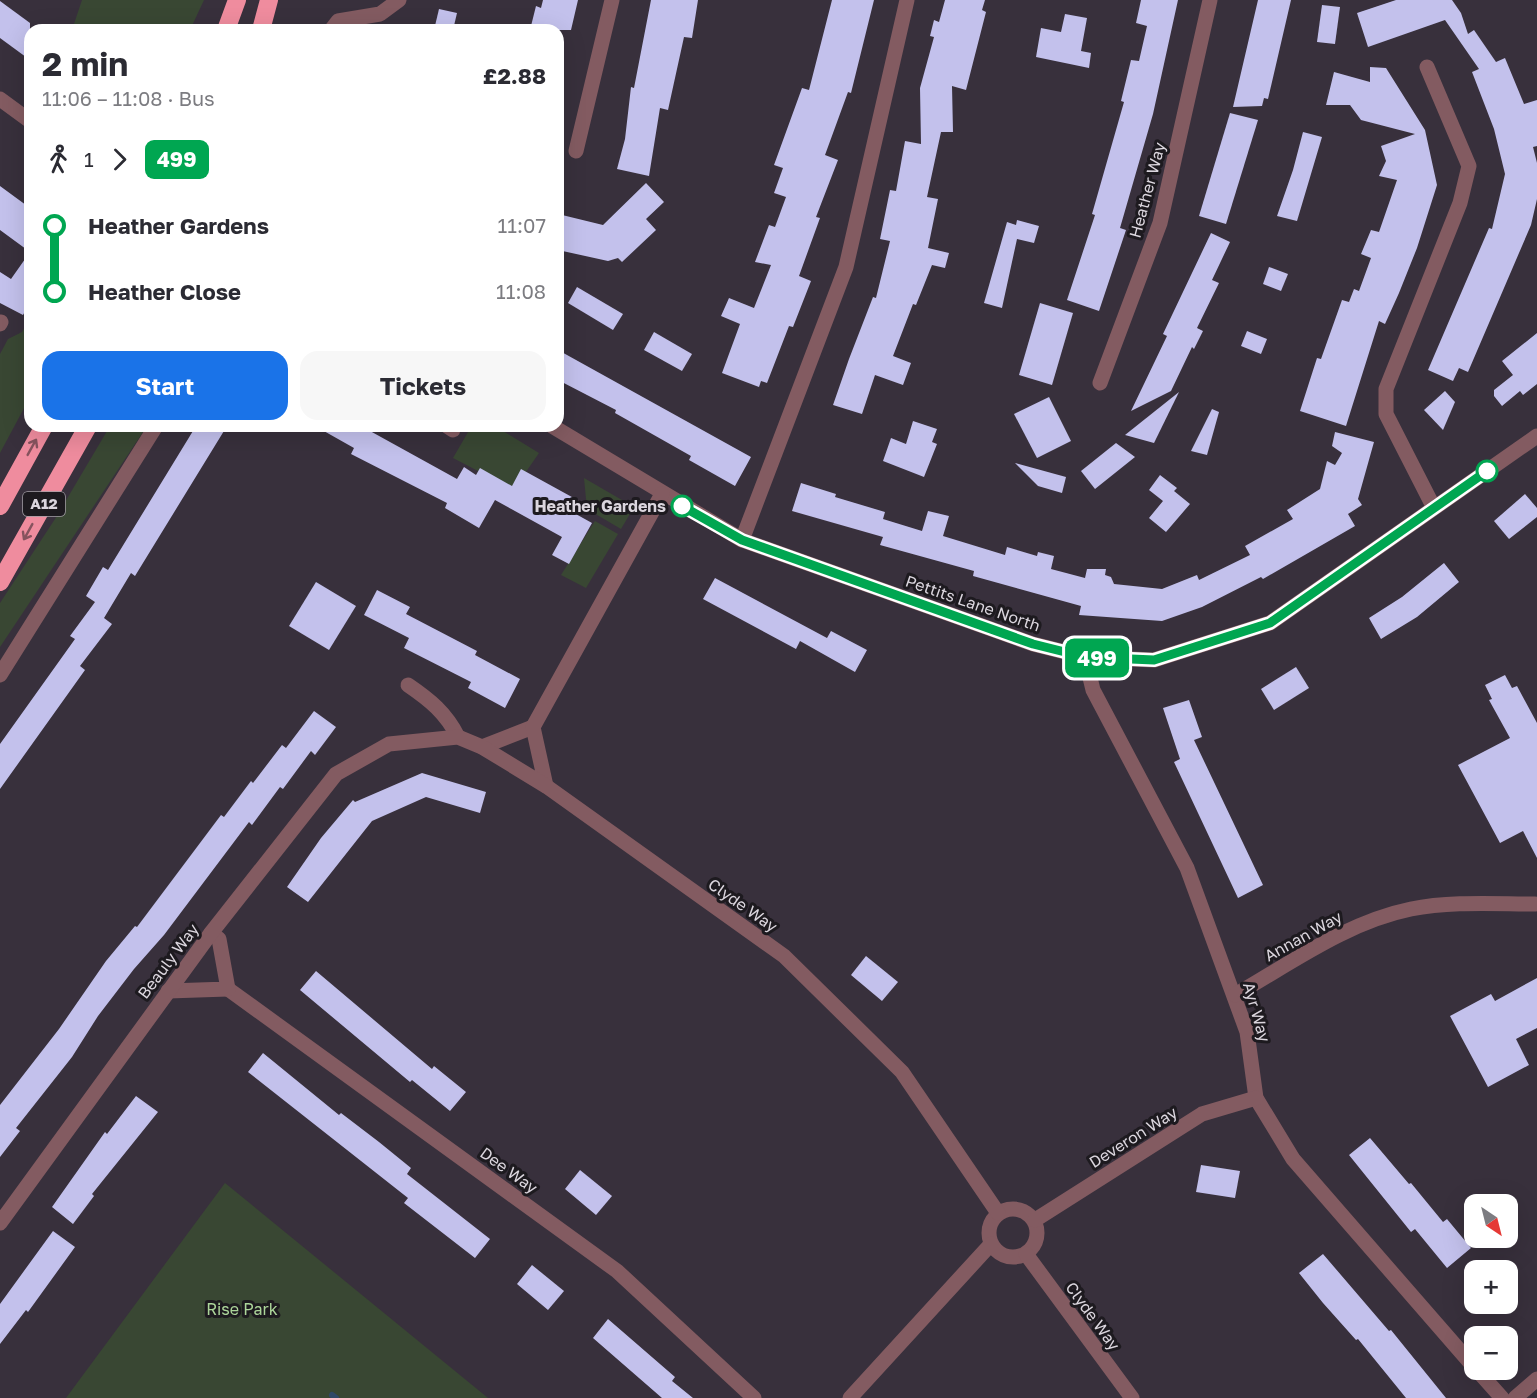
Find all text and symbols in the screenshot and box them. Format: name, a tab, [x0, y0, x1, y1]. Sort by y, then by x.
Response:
text: 2 min	[42, 44, 128, 83]
text: £2.88	[483, 62, 546, 89]
text: 11:06 – 11:08 · Bus	[42, 86, 215, 110]
street label: Heather Way	[1125, 140, 1169, 240]
icon: walk	[42, 143, 75, 176]
icon: forward	[103, 143, 136, 176]
text: 499	[157, 146, 197, 172]
text: 1	[84, 147, 94, 171]
text: Heather Gardens	[88, 212, 269, 239]
text: 11:07	[498, 213, 546, 237]
text: Heather Close	[88, 278, 241, 305]
text: 11:08	[496, 279, 546, 303]
button: Start	[42, 351, 288, 420]
button: Tickets	[300, 351, 546, 420]
one-way arrow	[27, 439, 38, 457]
unlabelled marker	[1476, 460, 1498, 482]
road number: A12	[23, 492, 65, 516]
marker: Heather Gardens	[671, 495, 693, 517]
place label: Heather Gardens	[534, 496, 666, 516]
one-way arrow	[22, 523, 34, 540]
street label: Pettits Lane North	[903, 571, 1043, 635]
line badge: 499	[1062, 638, 1132, 678]
text: 499	[1077, 645, 1117, 671]
street label: Clyde Way	[705, 874, 781, 936]
street label: Annan Way	[1261, 906, 1345, 966]
street label: Beauly Way	[133, 919, 203, 1003]
street label: Ayr Way	[1239, 980, 1275, 1044]
street label: Deveron Way	[1085, 1102, 1181, 1172]
street label: Dee Way	[476, 1142, 542, 1198]
north arrow	[1464, 1194, 1518, 1248]
map controls	[1464, 1194, 1518, 1380]
button: +	[1464, 1260, 1518, 1314]
street label: Clyde Way	[1061, 1278, 1125, 1354]
park label: Rise Park	[206, 1299, 278, 1319]
button: −	[1464, 1326, 1518, 1380]

